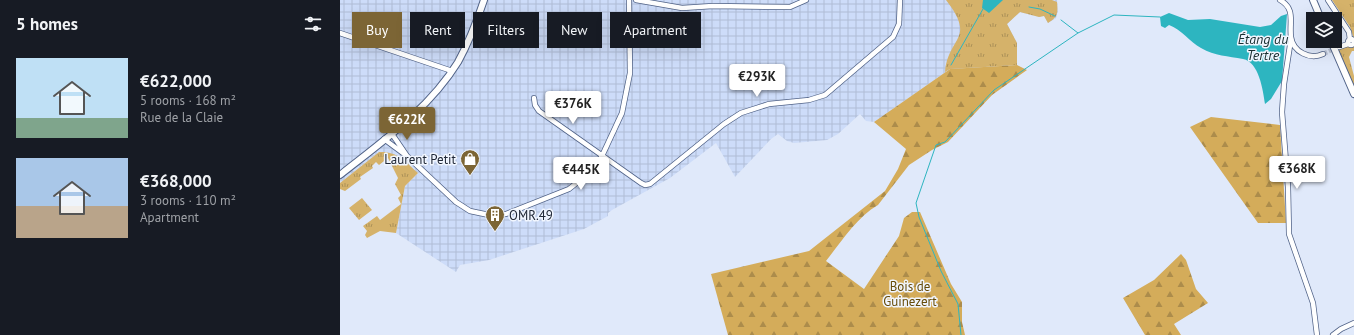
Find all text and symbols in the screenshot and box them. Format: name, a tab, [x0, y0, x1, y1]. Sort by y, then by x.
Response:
chip: Buy	[352, 12, 402, 48]
chip: Rent	[410, 12, 465, 48]
chip: Filters	[473, 12, 539, 48]
chip: New	[547, 12, 602, 48]
chip: Apartment	[610, 12, 701, 48]
map controls	[1306, 12, 1342, 48]
button: layers	[1306, 12, 1342, 48]
text: 5 homes	[16, 13, 78, 35]
icon: filters	[302, 13, 324, 35]
water label: Étang du Tertre	[1238, 30, 1288, 64]
pin: €293K	[729, 64, 785, 98]
text: €293K	[738, 68, 776, 85]
text: €622,000	[140, 70, 212, 92]
icon: home	[48, 74, 96, 122]
pin: €376K	[545, 91, 601, 125]
text: 5 rooms · 168 m²	[140, 92, 236, 109]
text: €376K	[554, 95, 592, 112]
pin: €622K	[379, 107, 435, 141]
text: Rue de la Claie	[140, 109, 223, 126]
text: €622K	[388, 111, 426, 128]
shop icon: Laurent Petit	[459, 148, 481, 176]
place label: Laurent Petit	[384, 151, 457, 168]
pin: €368K	[1269, 156, 1325, 190]
pin: €445K	[553, 157, 609, 191]
text: €368K	[1278, 160, 1316, 177]
text: €445K	[562, 161, 600, 178]
text: €368,000	[140, 170, 212, 192]
icon: home	[48, 174, 96, 222]
text: 3 rooms · 110 m²	[140, 192, 236, 209]
building icon: OMR.49	[484, 204, 506, 232]
place label: OMR.49	[509, 207, 553, 224]
text: Apartment	[140, 209, 199, 226]
park label: Bois de Guinezert	[883, 278, 937, 310]

